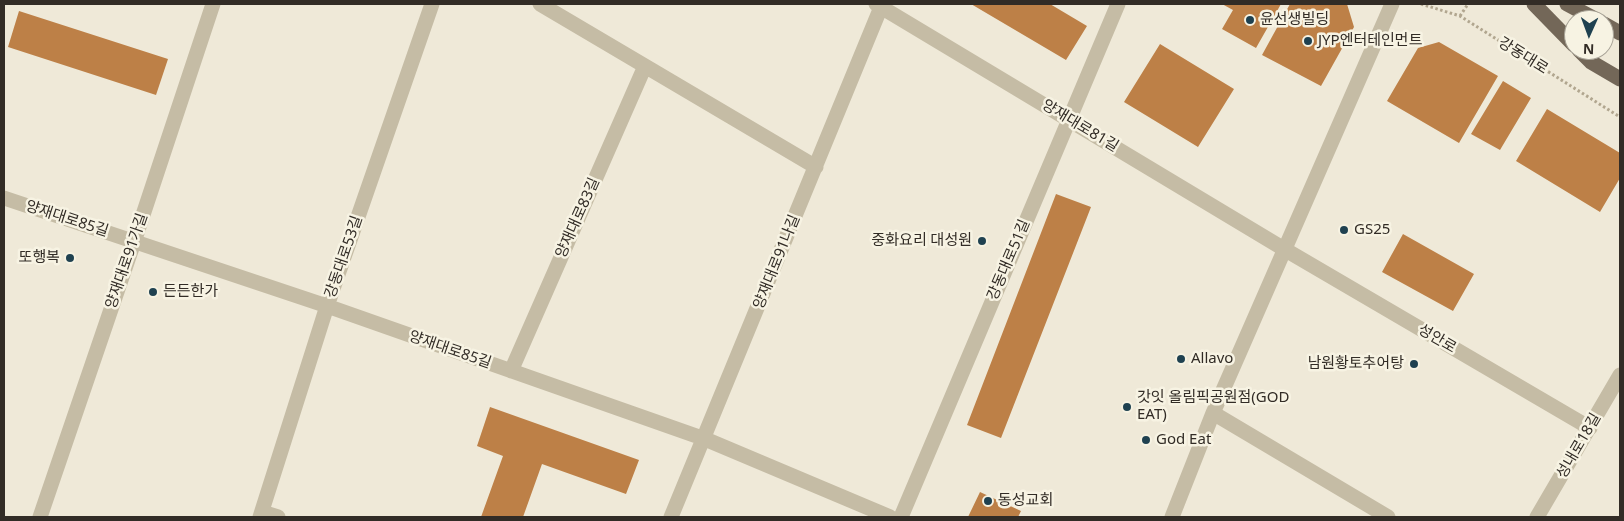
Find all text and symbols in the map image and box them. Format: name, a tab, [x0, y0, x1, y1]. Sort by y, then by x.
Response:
north arrow	[1564, 10, 1614, 60]
place label: 윤선생빌딩	[1260, 11, 1329, 29]
marker: 윤선생빌딩	[1244, 14, 1256, 26]
place label: JYP엔터테인먼트	[1318, 32, 1422, 50]
street label: 강동대로	[1495, 34, 1551, 78]
marker: JYP엔터테인먼트	[1302, 35, 1314, 47]
text: N	[1582, 40, 1595, 59]
street label: 양재대로81길	[1038, 96, 1122, 156]
street label: 양재대로83길	[552, 175, 604, 261]
street label: 양재대로85길	[23, 197, 111, 241]
street label: 양재대로91가길	[102, 211, 152, 311]
street label: 양재대로91나길	[750, 212, 804, 312]
street label: 강동대로53길	[321, 213, 367, 301]
street label: 강동대로51길	[984, 217, 1034, 303]
place label: GS25	[1354, 221, 1390, 239]
marker: GS25	[1338, 224, 1350, 236]
place label: 중화요리 대성원	[872, 232, 972, 250]
marker: 중화요리 대성원	[976, 235, 988, 247]
place label: 또행복	[19, 249, 60, 267]
marker: 또행복	[64, 252, 76, 264]
place label: 든든한가	[163, 283, 218, 301]
marker: 든든한가	[147, 286, 159, 298]
street label: 성안로	[1415, 321, 1459, 357]
street label: 양재대로85길	[406, 327, 494, 373]
place label: Allavo	[1191, 350, 1233, 368]
marker: Allavo	[1175, 353, 1187, 365]
place label: 남원황토추어탕	[1307, 355, 1404, 373]
marker: 남원황토추어탕	[1408, 358, 1420, 370]
place label: 갓잇 올림픽공원점(GOD EAT)	[1137, 389, 1289, 424]
marker: 갓잇 올림픽공원점(GOD EAT)	[1121, 401, 1133, 413]
street label: 성내로18길	[1553, 410, 1605, 482]
place label: God Eat	[1156, 431, 1211, 449]
marker: God Eat	[1140, 434, 1152, 446]
place label: 동성교회	[998, 492, 1053, 510]
marker: 동성교회	[982, 495, 994, 507]

